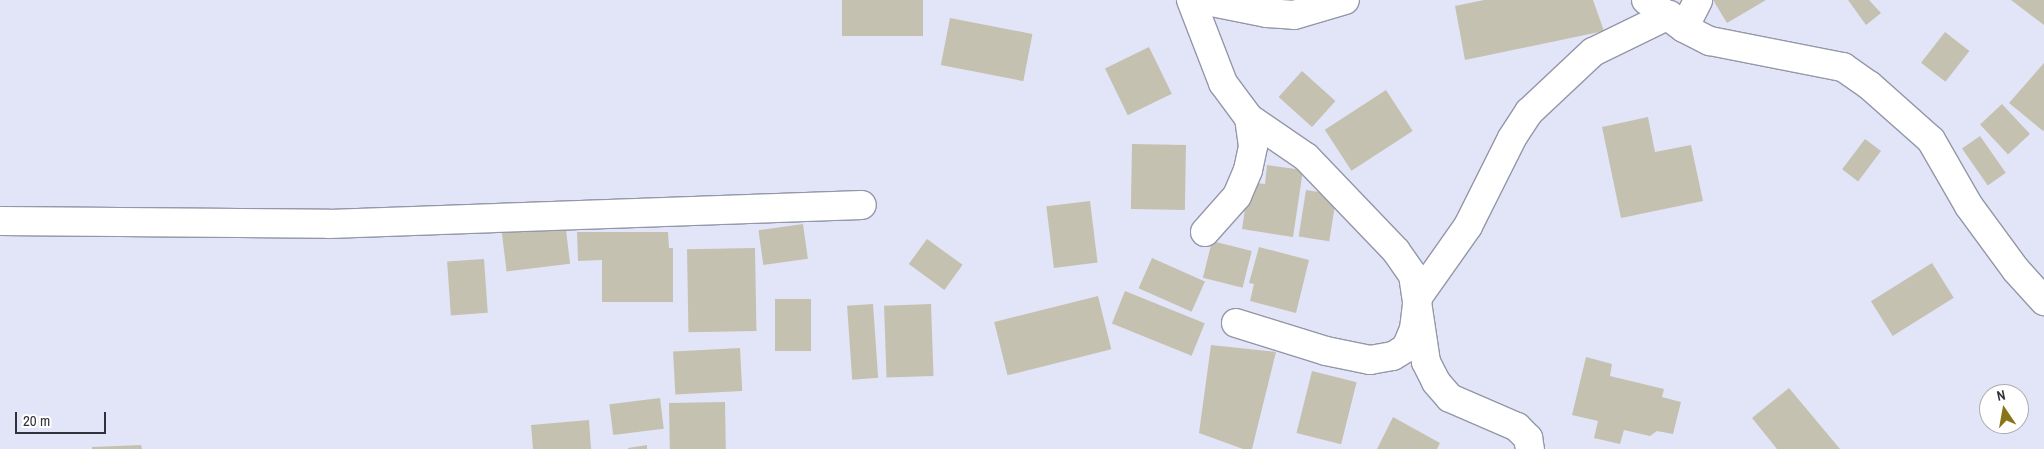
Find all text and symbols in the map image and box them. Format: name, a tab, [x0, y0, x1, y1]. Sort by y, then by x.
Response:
north arrow	[1979, 384, 2029, 434]
text: N	[1995, 386, 2007, 405]
scale bar	[18, 402, 109, 434]
text: 20 m	[23, 410, 50, 431]

